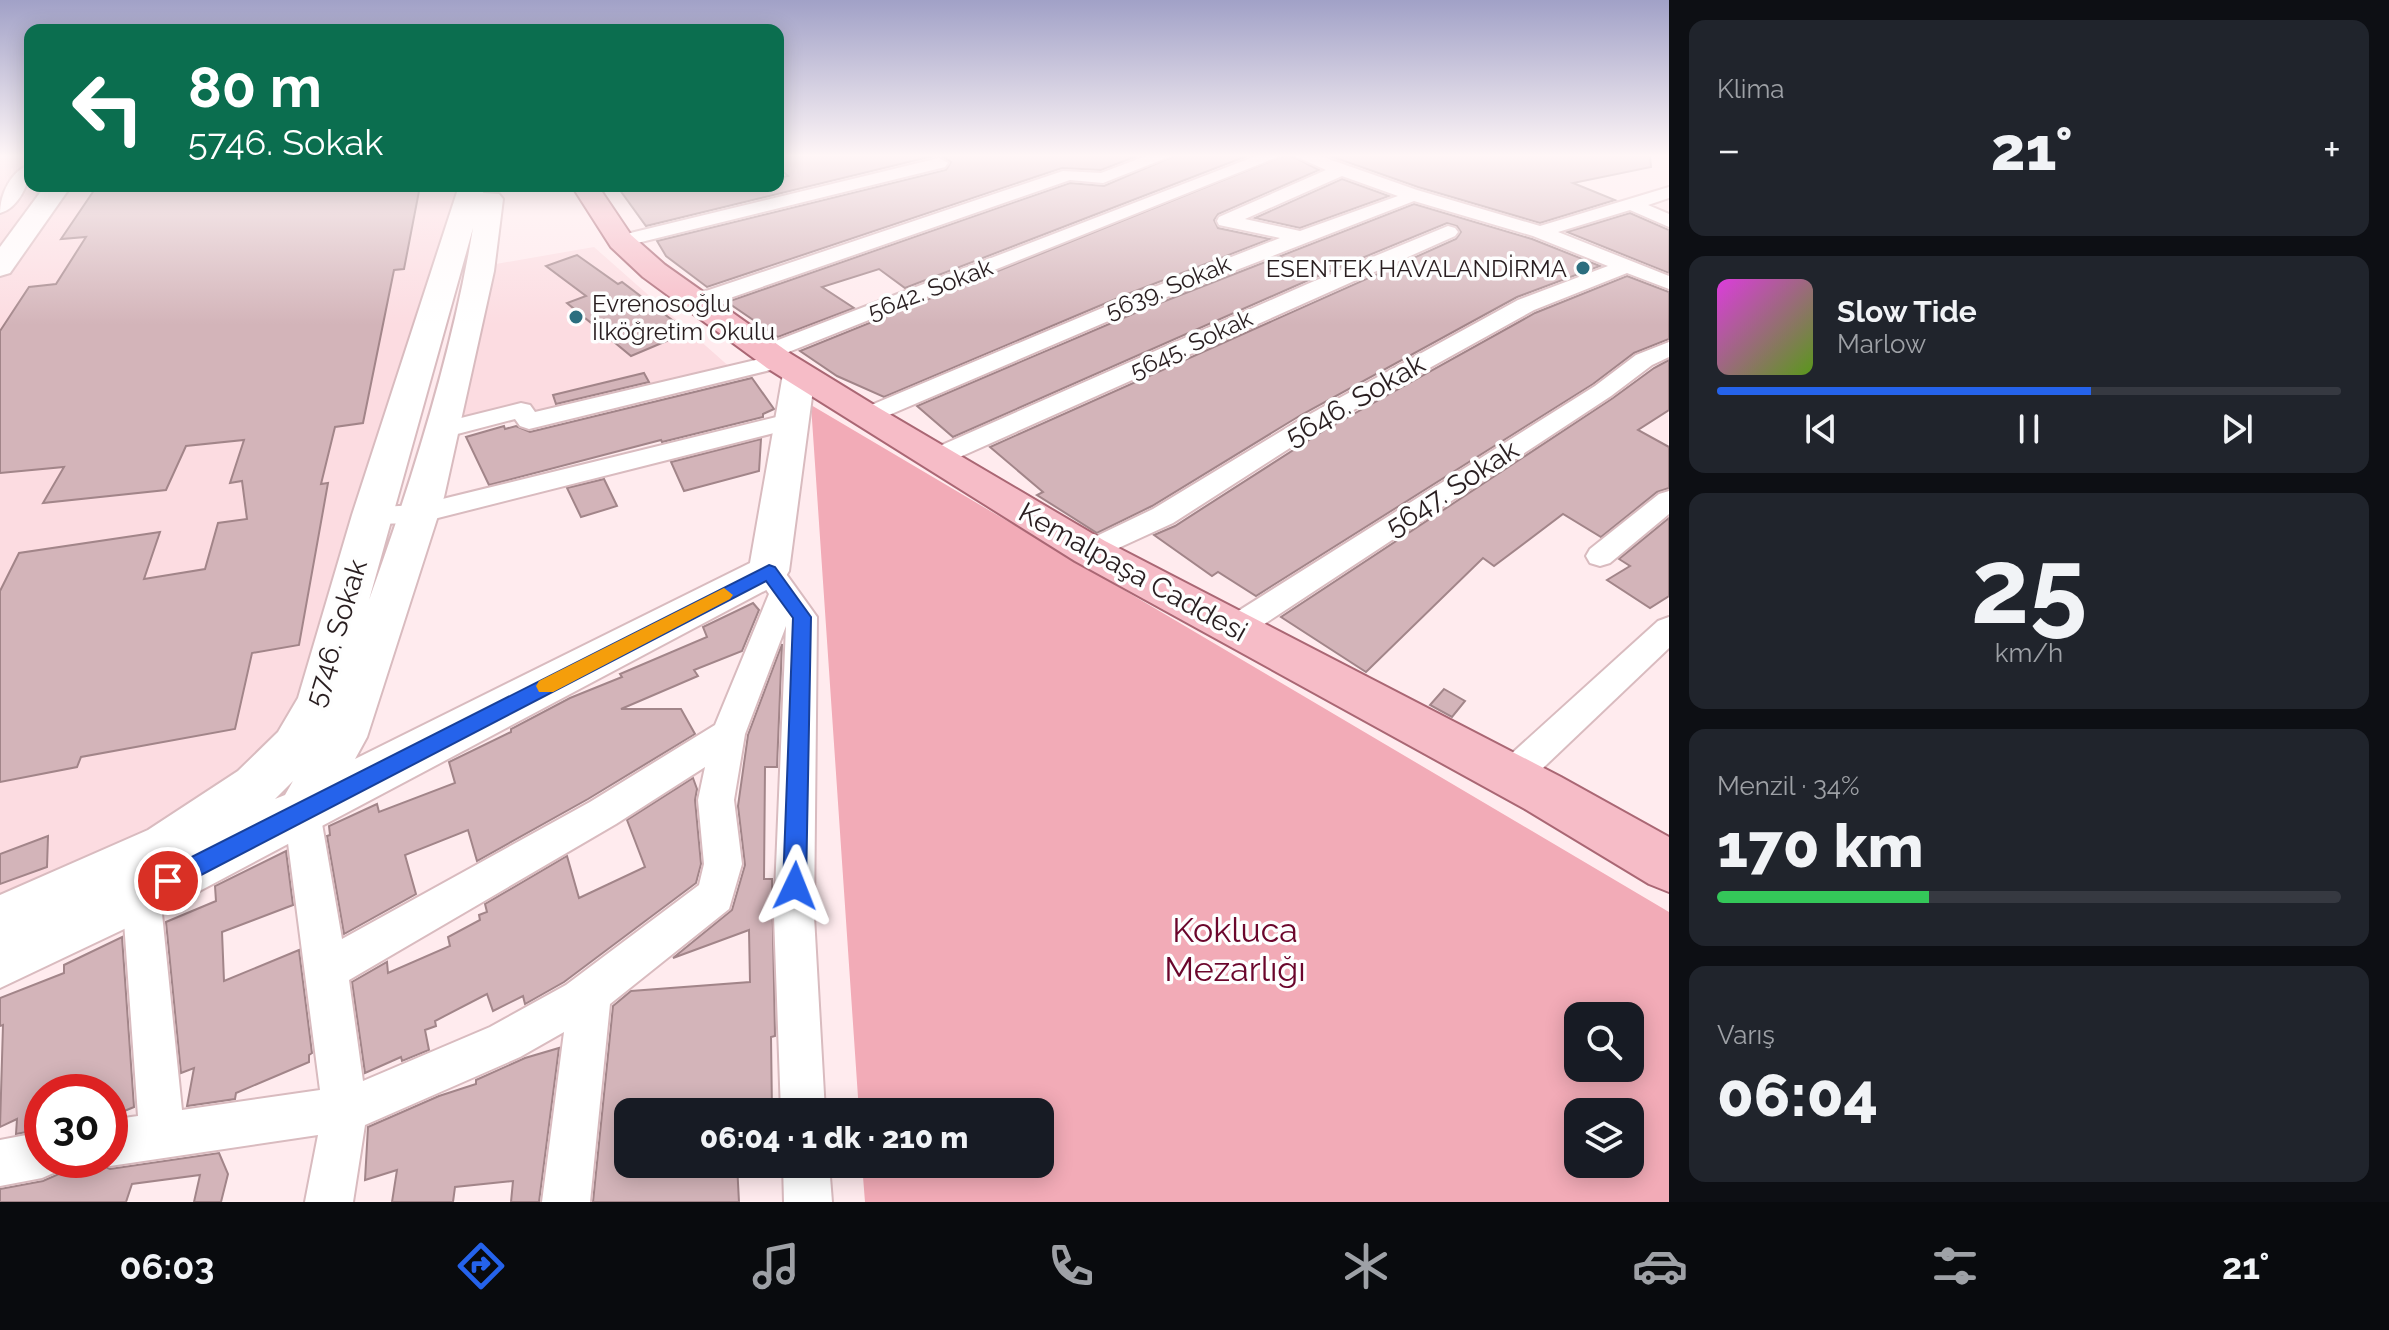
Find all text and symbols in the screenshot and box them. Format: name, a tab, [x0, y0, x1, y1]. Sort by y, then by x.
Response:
text: 80 m	[188, 54, 322, 120]
icon: left	[56, 56, 160, 160]
text: Klima	[1717, 74, 1785, 104]
text: 21°	[1991, 114, 2073, 184]
text: 5746. Sokak	[188, 121, 383, 163]
text: −	[1717, 124, 1741, 175]
text: +	[2323, 124, 2341, 175]
street label: 5639. Sokak	[1101, 249, 1235, 325]
street label: 5642. Sokak	[864, 252, 997, 326]
place label: ESENTEK HAVALANDİRMA	[1266, 254, 1567, 283]
marker: ESENTEK HAVALANDİRMA	[1574, 259, 1592, 277]
place label: Evrenosoğlu İlköğretim Okulu	[592, 289, 775, 346]
text: Slow Tide	[1837, 294, 1977, 329]
street label: 5645. Sokak	[1125, 303, 1257, 385]
marker: Evrenosoğlu İlköğretim Okulu	[567, 308, 585, 326]
text: Marlow	[1837, 329, 1926, 359]
street label: 5646. Sokak	[1280, 347, 1431, 453]
icon: previous	[1799, 407, 1843, 451]
icon: pause	[2007, 407, 2051, 451]
icon: next	[2215, 407, 2259, 451]
street label: 5647. Sokak	[1380, 433, 1525, 543]
street label: Kemalpaşa Caddesi	[1013, 496, 1253, 648]
text: 25	[1971, 525, 2087, 647]
street label: 5746. Sokak	[298, 555, 374, 710]
text: km/h	[1995, 638, 2063, 668]
text: Menzil · 34%	[1717, 771, 1860, 801]
text: 170 km	[1717, 811, 1924, 881]
position arrow	[753, 844, 837, 928]
pin	[134, 847, 202, 915]
icon: arrive	[146, 859, 190, 903]
park label: Kokluca Mezarlığı	[1164, 910, 1306, 989]
map controls	[1564, 1002, 1644, 1178]
button: search	[1564, 1002, 1644, 1082]
text: Varış	[1717, 1020, 1775, 1050]
text: 06:04	[1717, 1060, 1878, 1130]
speed limit sign: 30	[24, 1074, 128, 1178]
button: layers	[1564, 1098, 1644, 1178]
text: 06:04 · 1 dk · 210 m	[700, 1120, 968, 1155]
icon: directions	[453, 1238, 509, 1294]
icon: music	[748, 1238, 804, 1294]
icon: phone	[1043, 1238, 1099, 1294]
icon: climate	[1338, 1238, 1394, 1294]
icon: car	[1632, 1238, 1688, 1294]
icon: filters	[1927, 1238, 1983, 1294]
text: 06:03	[119, 1245, 214, 1287]
text: 21°	[2222, 1245, 2270, 1287]

